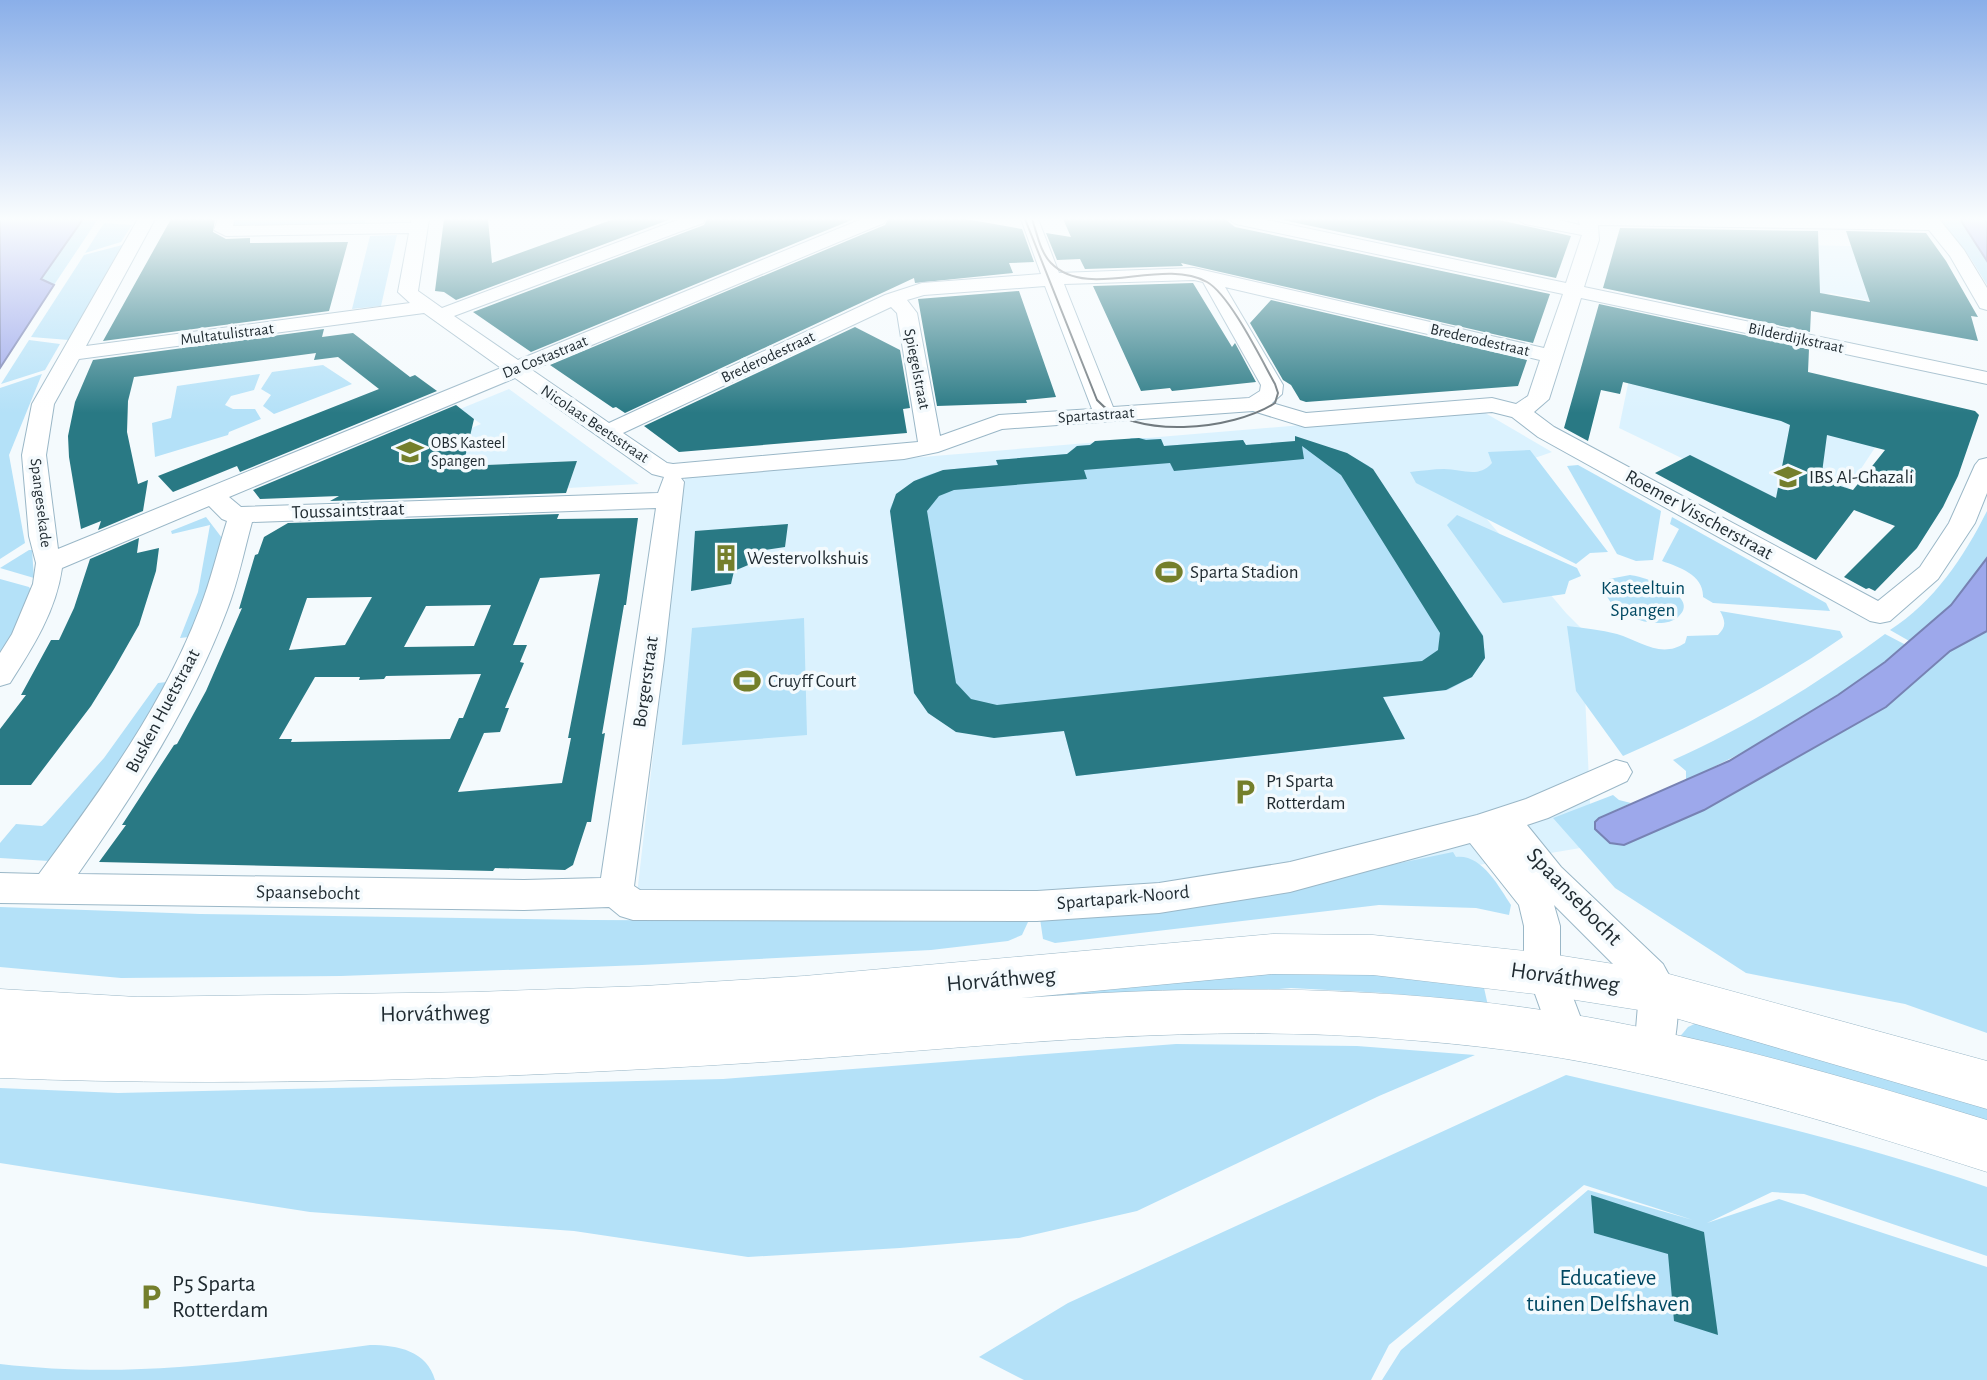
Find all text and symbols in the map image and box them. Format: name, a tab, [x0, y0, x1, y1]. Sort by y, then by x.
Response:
street label: Multatulistraat	[179, 320, 275, 348]
street label: Bilderdijkstraat	[1747, 320, 1845, 357]
street label: Brederodestraat	[1429, 321, 1531, 359]
street label: Spiegelstraat	[901, 327, 933, 411]
street label: Brederodestraat	[719, 328, 817, 386]
street label: Da Costastraat	[500, 333, 590, 381]
street label: Nicolaas Beetsstraat	[538, 382, 652, 466]
street label: Spartastraat	[1057, 404, 1135, 426]
place label: OBS Kasteel Spangen	[431, 435, 505, 469]
school or university icon: OBS Kasteel Spangen	[395, 437, 425, 467]
street label: Spangesekade	[28, 458, 54, 548]
school or university icon: IBS Al-Ghazali	[1773, 462, 1803, 492]
street label: Roemer Visscherstraat	[1622, 467, 1776, 563]
place label: IBS Al-Ghazali	[1809, 468, 1914, 487]
street label: Toussaintstraat	[291, 500, 405, 522]
building icon: Westervolkshuis	[711, 543, 741, 573]
place label: Westervolkshuis	[747, 549, 869, 568]
sports icon: Sparta Stadion	[1154, 557, 1184, 587]
place label: Sparta Stadion	[1190, 563, 1299, 582]
park label: Kasteeltuin Spangen	[1601, 579, 1685, 620]
street label: Borgerstraat	[630, 635, 662, 729]
street label: Busken Huetstraat	[122, 646, 204, 776]
sports icon: Cruyff Court	[732, 666, 762, 696]
place label: Cruyff Court	[768, 672, 856, 691]
place label: P1 Sparta Rotterdam	[1266, 772, 1346, 813]
parking icon: P1 Sparta Rotterdam	[1230, 777, 1260, 807]
street label: Spaansebocht	[1522, 844, 1626, 951]
street label: Spaansebocht	[256, 883, 360, 903]
street label: Spartapark-Noord	[1056, 883, 1190, 913]
street label: Horváthweg	[1509, 959, 1622, 997]
street label: Horváthweg	[945, 964, 1057, 996]
street label: Horváthweg	[380, 1002, 491, 1026]
park label: Educatieve tuinen Delfshaven	[1526, 1267, 1690, 1316]
place label: P5 Sparta Rotterdam	[172, 1273, 268, 1322]
parking icon: P5 Sparta Rotterdam	[136, 1282, 166, 1312]

